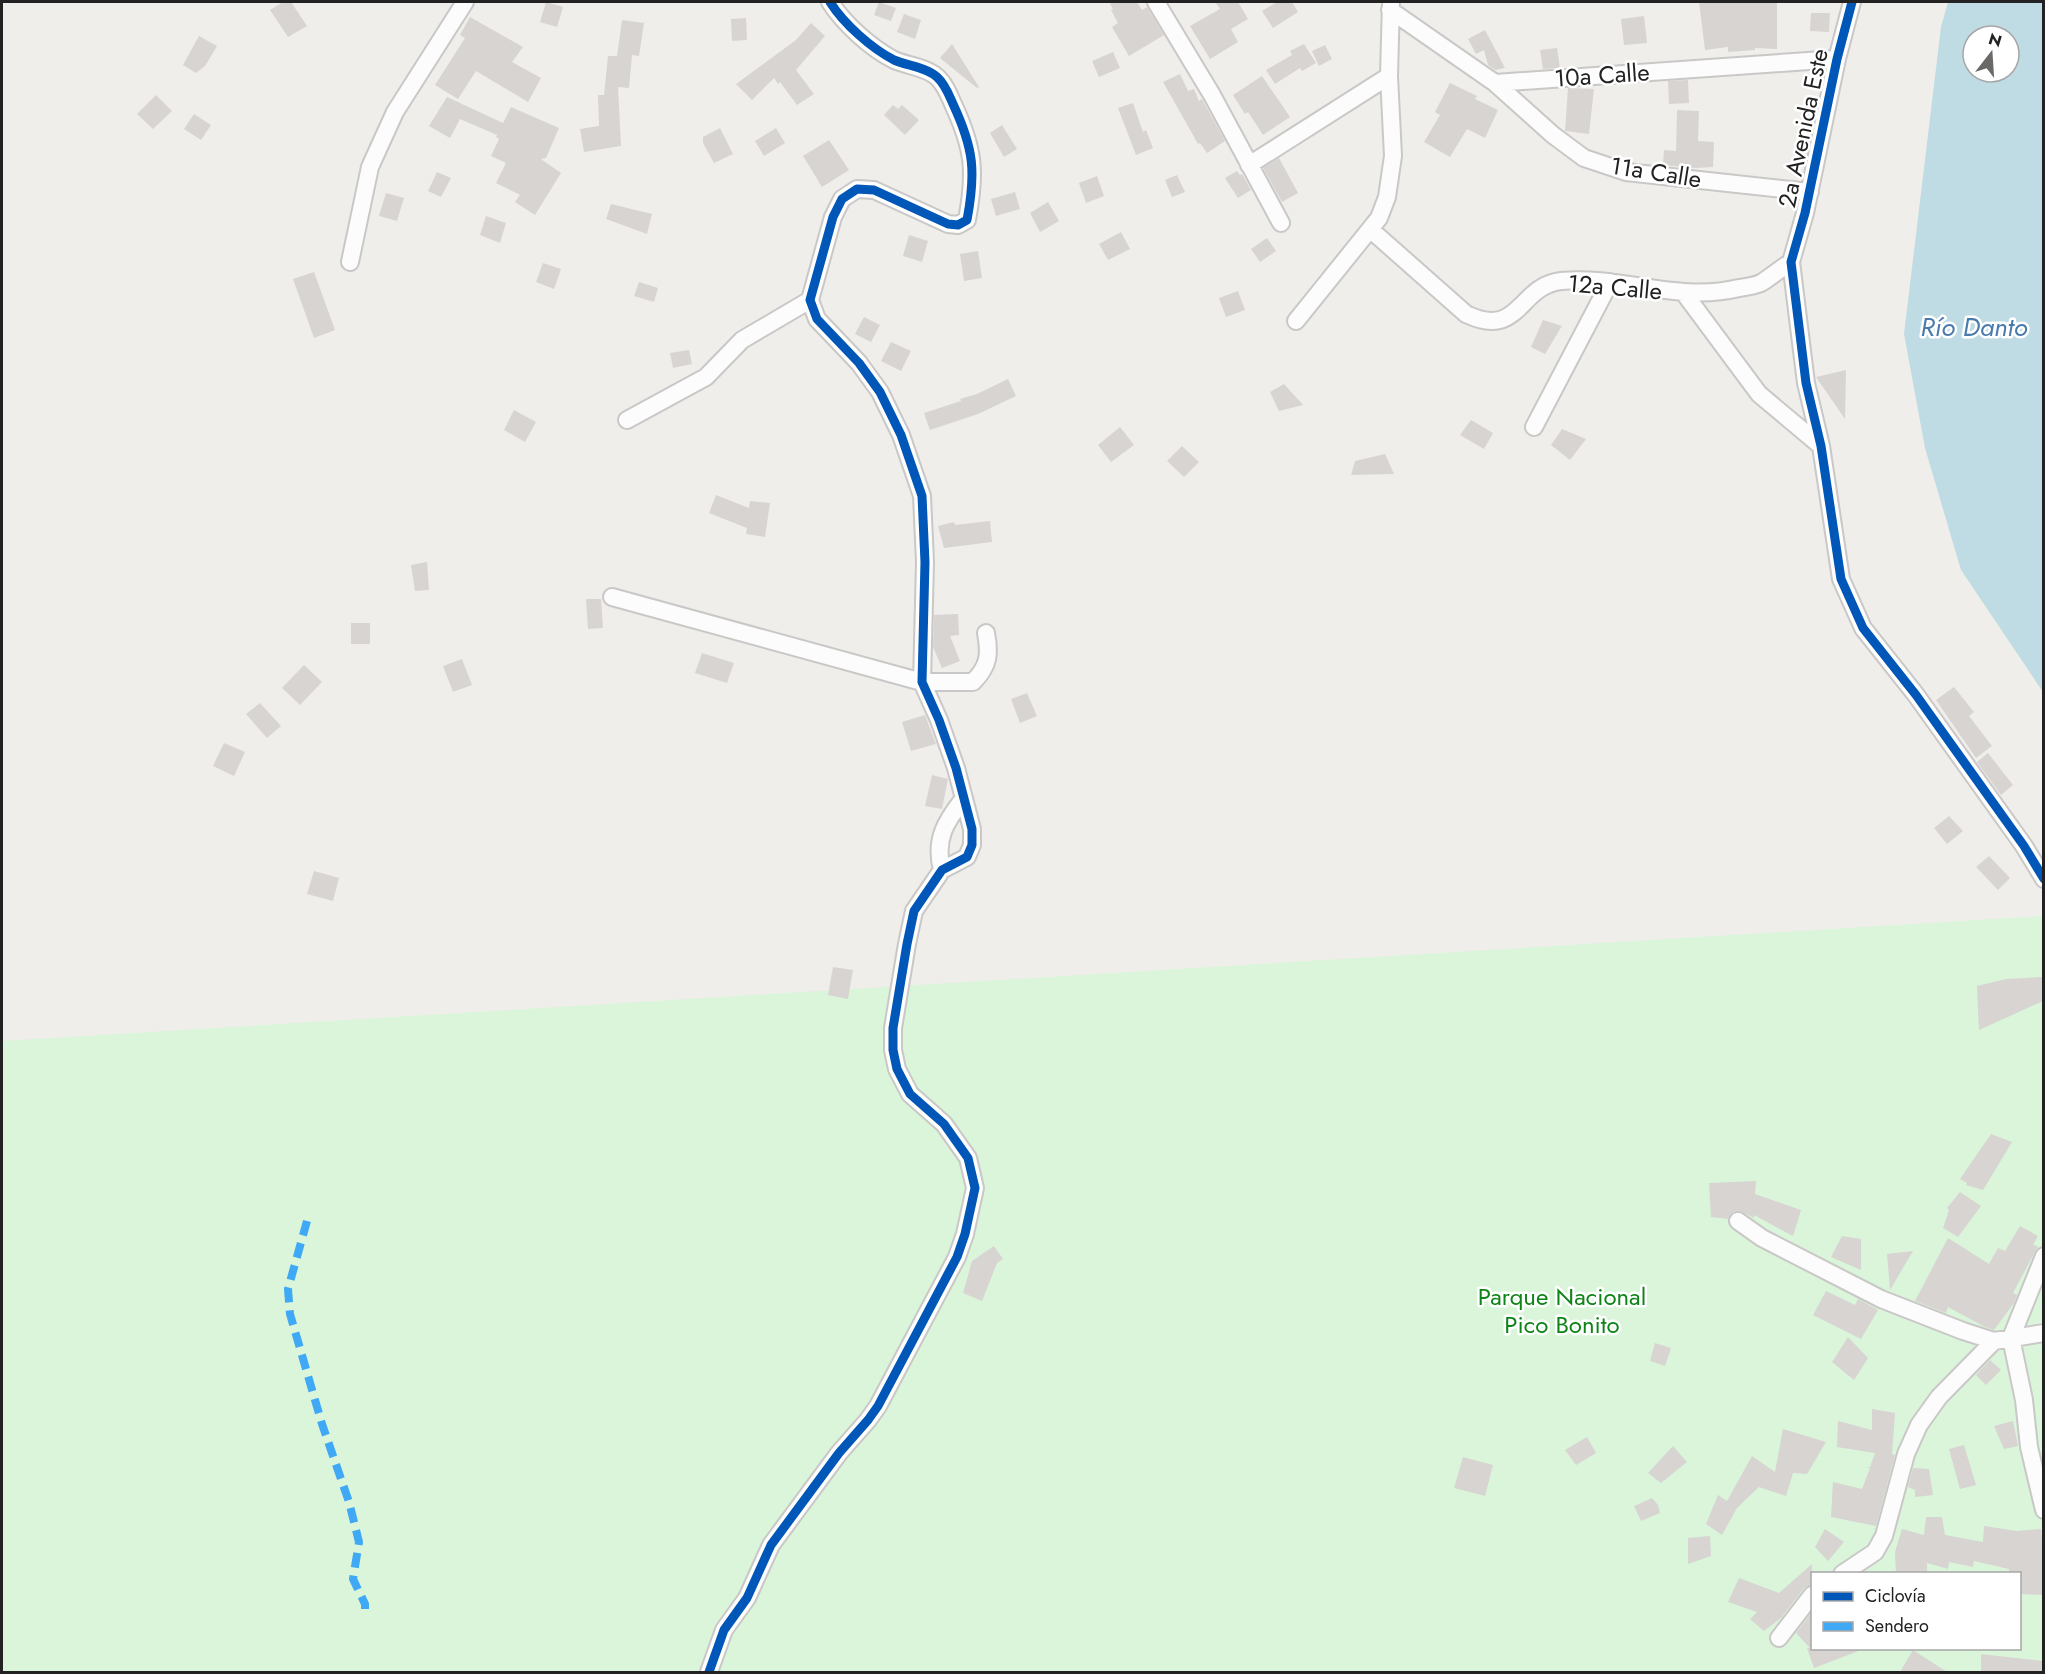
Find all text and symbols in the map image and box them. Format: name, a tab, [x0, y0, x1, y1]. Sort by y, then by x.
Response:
north arrow	[1961, 24, 2021, 84]
text: N	[1986, 27, 2005, 53]
street label: 2a Avenida Este	[1769, 45, 1837, 211]
street label: 10a Calle	[1553, 54, 1651, 96]
street label: 11a Calle	[1608, 148, 1704, 196]
street label: 12a Calle	[1566, 265, 1664, 309]
water label: Río Danto	[1921, 308, 2028, 346]
park label: Parque Nacional Pico Bonito	[1478, 1279, 1646, 1342]
legend	[1811, 1572, 2021, 1650]
text: Ciclovía	[1865, 1583, 1926, 1609]
text: Sendero	[1865, 1613, 1929, 1639]

